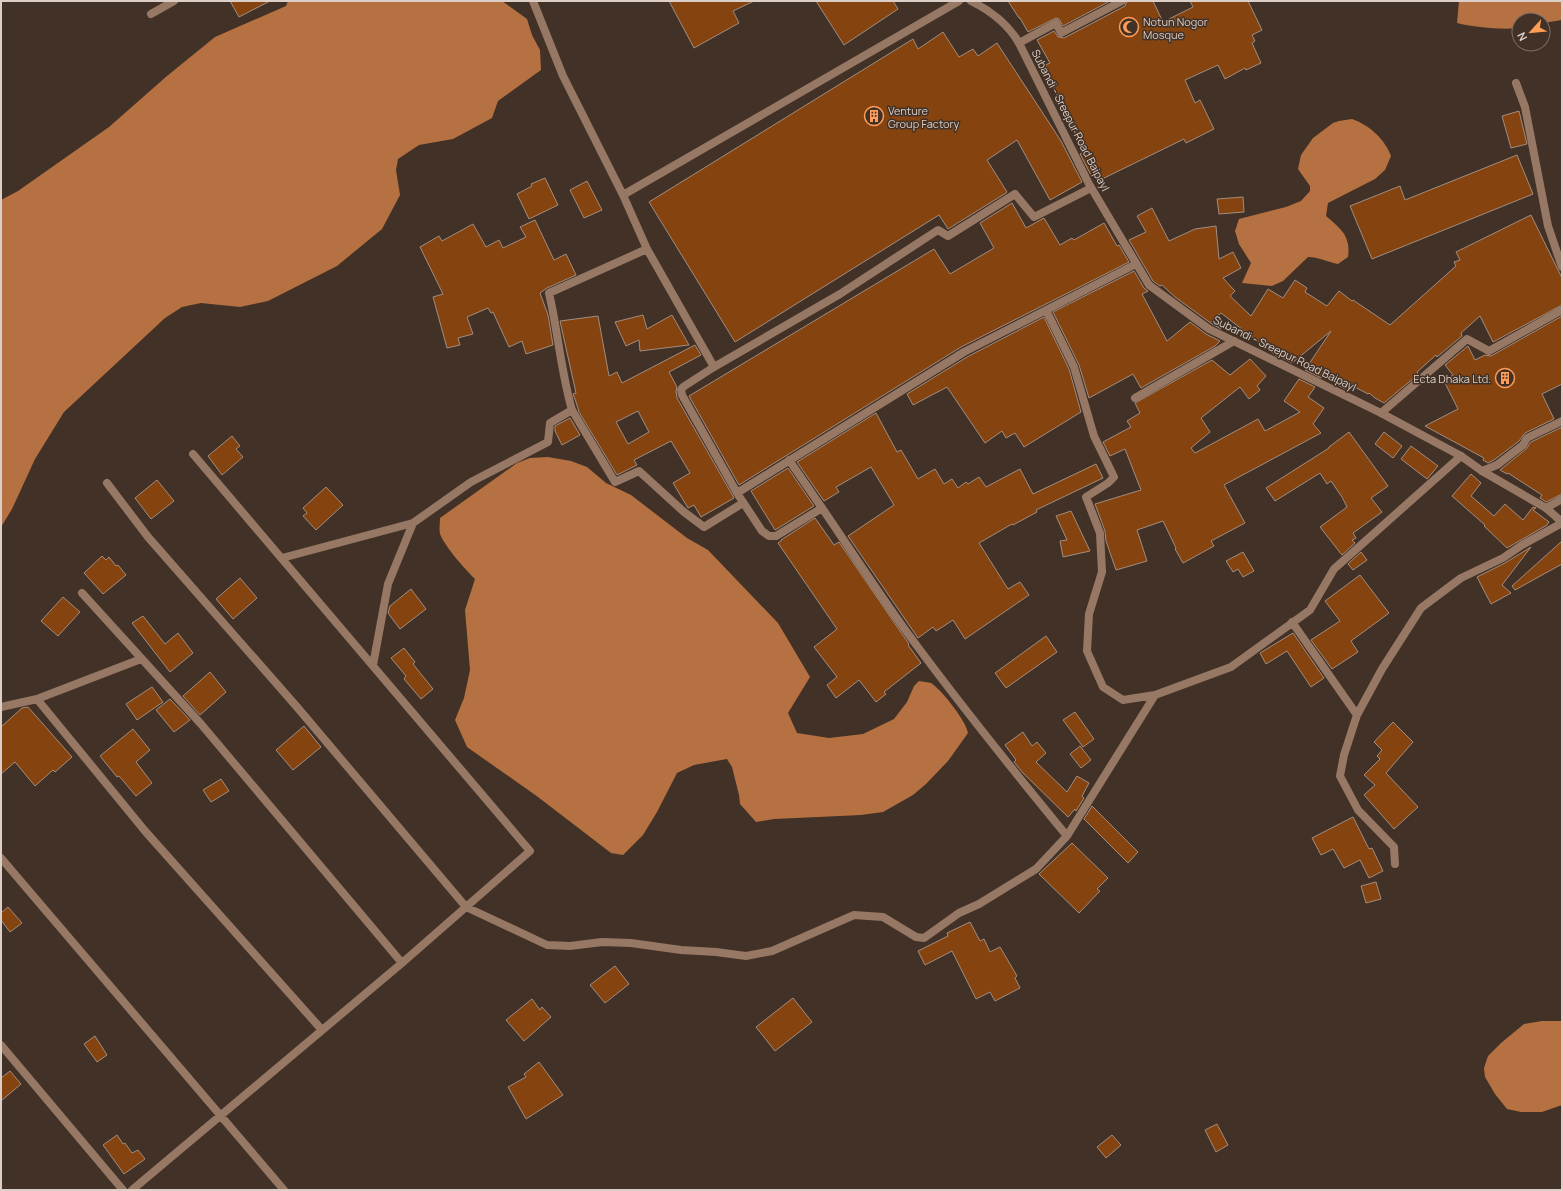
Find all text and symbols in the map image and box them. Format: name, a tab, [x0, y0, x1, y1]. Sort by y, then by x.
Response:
north arrow	[1511, 12, 1551, 52]
place label: Notun Nogor Mosque	[1143, 14, 1208, 42]
mosque icon: Notun Nogor Mosque	[1118, 16, 1140, 38]
text: N	[1513, 30, 1530, 44]
street label: Subandi - Sreepur Road Baipayl	[1029, 46, 1113, 194]
place label: Venture Group Factory	[888, 103, 959, 131]
building icon: Venture Group Factory	[863, 105, 885, 127]
street label: Subandi - Sreepur Road Baipayl	[1211, 312, 1359, 394]
building icon: Ecta Dhaka Ltd.	[1494, 367, 1516, 389]
place label: Ecta Dhaka Ltd.	[1413, 371, 1491, 386]

